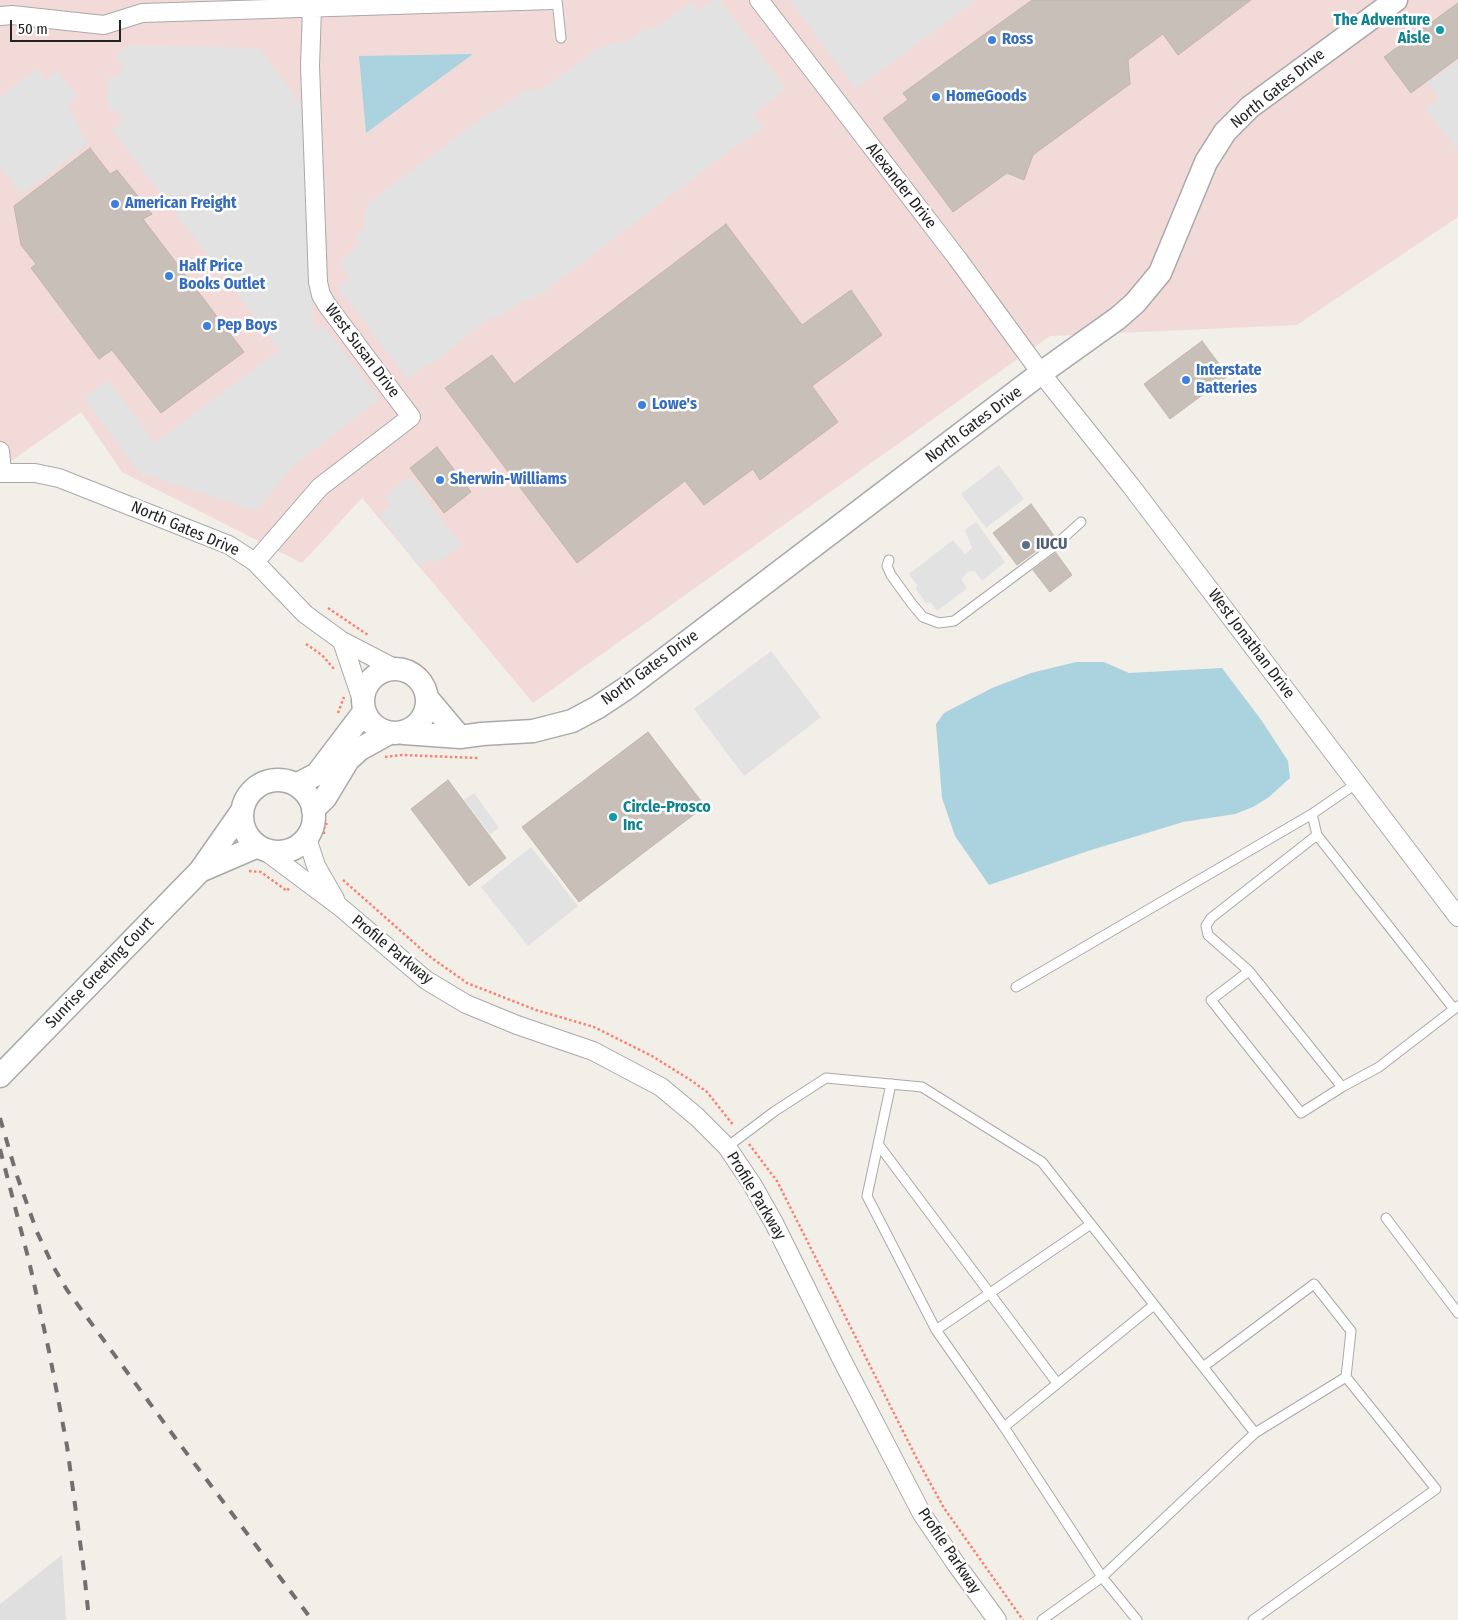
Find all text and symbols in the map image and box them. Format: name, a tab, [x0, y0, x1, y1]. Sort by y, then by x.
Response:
scale bar	[12, 10, 124, 42]
place label: The Adventure Aisle	[1334, 11, 1430, 49]
text: 50 m	[18, 20, 48, 38]
marker: The Adventure Aisle	[1434, 24, 1446, 36]
place label: Ross	[1002, 30, 1033, 50]
marker: Ross	[986, 34, 998, 46]
street label: North Gates Drive	[1227, 45, 1329, 133]
place label: HomeGoods	[946, 87, 1027, 107]
marker: HomeGoods	[930, 91, 942, 103]
street label: Alexander Drive	[862, 139, 940, 233]
place label: American Freight	[125, 194, 237, 214]
marker: American Freight	[109, 198, 121, 210]
place label: Half Price Books Outlet	[179, 257, 265, 295]
marker: Half Price Books Outlet	[163, 270, 175, 282]
street label: West Susan Drive	[320, 300, 404, 402]
place label: Pep Boys	[217, 316, 277, 336]
marker: Pep Boys	[201, 320, 213, 332]
place label: Interstate Batteries	[1196, 361, 1262, 399]
marker: Interstate Batteries	[1180, 374, 1192, 386]
street label: North Gates Drive	[922, 383, 1026, 467]
place label: Lowe's	[652, 395, 697, 415]
marker: Lowe's	[636, 399, 648, 411]
place label: Sherwin-Williams	[450, 470, 567, 490]
marker: Sherwin-Williams	[434, 474, 446, 486]
street label: North Gates Drive	[128, 498, 242, 560]
place label: IUCU	[1036, 535, 1067, 555]
marker: IUCU	[1020, 539, 1032, 551]
street label: West Jonathan Drive	[1204, 585, 1298, 703]
street label: North Gates Drive	[598, 626, 702, 710]
place label: Circle-Prosco Inc	[623, 798, 711, 836]
marker: Circle-Prosco Inc	[607, 811, 619, 823]
street label: Profile Parkway	[347, 911, 437, 989]
street label: Sunrise Greeting Court	[42, 913, 158, 1033]
street label: Profile Parkway	[722, 1149, 790, 1243]
street label: Profile Parkway	[913, 1505, 985, 1597]

